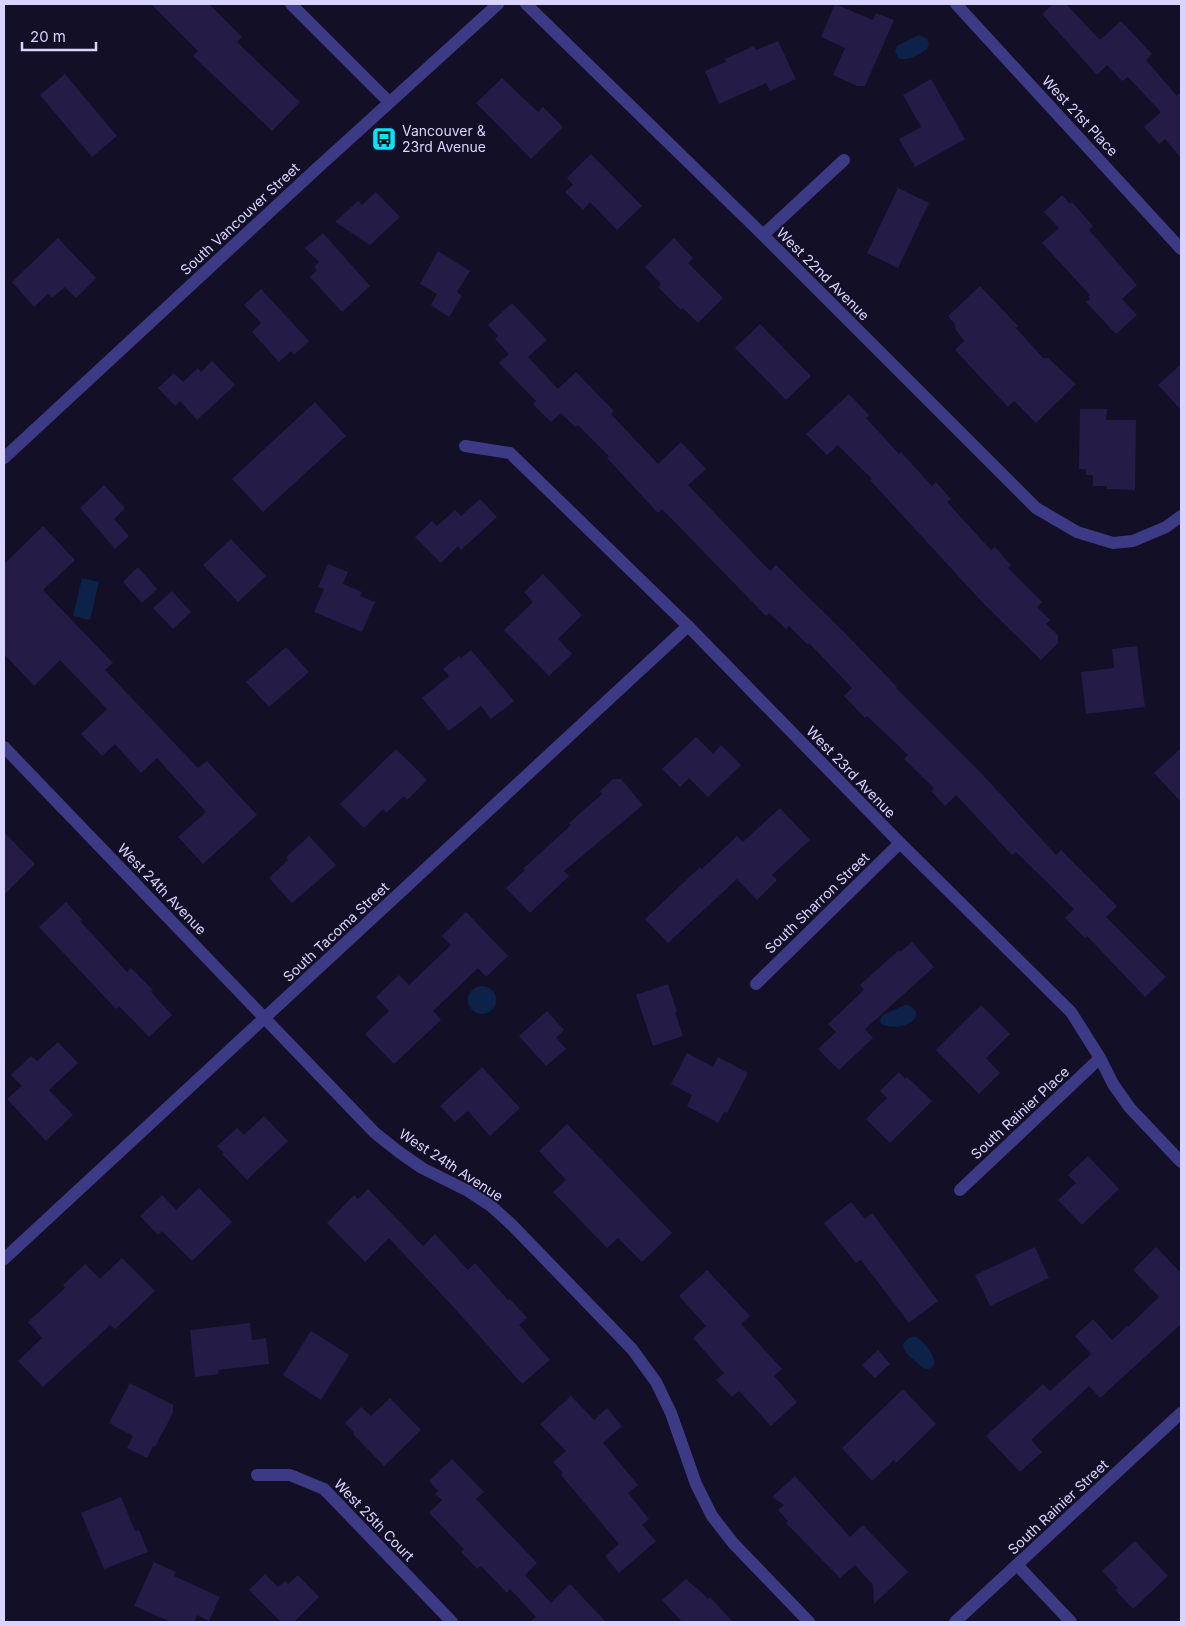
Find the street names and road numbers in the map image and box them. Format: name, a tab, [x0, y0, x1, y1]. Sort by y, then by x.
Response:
street label: West 21st Place	[1039, 72, 1122, 159]
street label: South Vancouver Street	[177, 159, 303, 278]
street label: West 22nd Avenue	[773, 224, 873, 324]
street label: West 23rd Avenue	[803, 722, 900, 821]
street label: West 24th Avenue	[114, 839, 210, 938]
street label: South Sharron Street	[761, 848, 873, 957]
street label: South Tacoma Street	[279, 878, 392, 985]
street label: South Rainier Place	[967, 1063, 1072, 1163]
street label: West 24th Avenue	[396, 1125, 506, 1205]
street label: South Rainier Street	[1004, 1455, 1112, 1558]
street label: West 25th Court	[331, 1475, 418, 1565]

